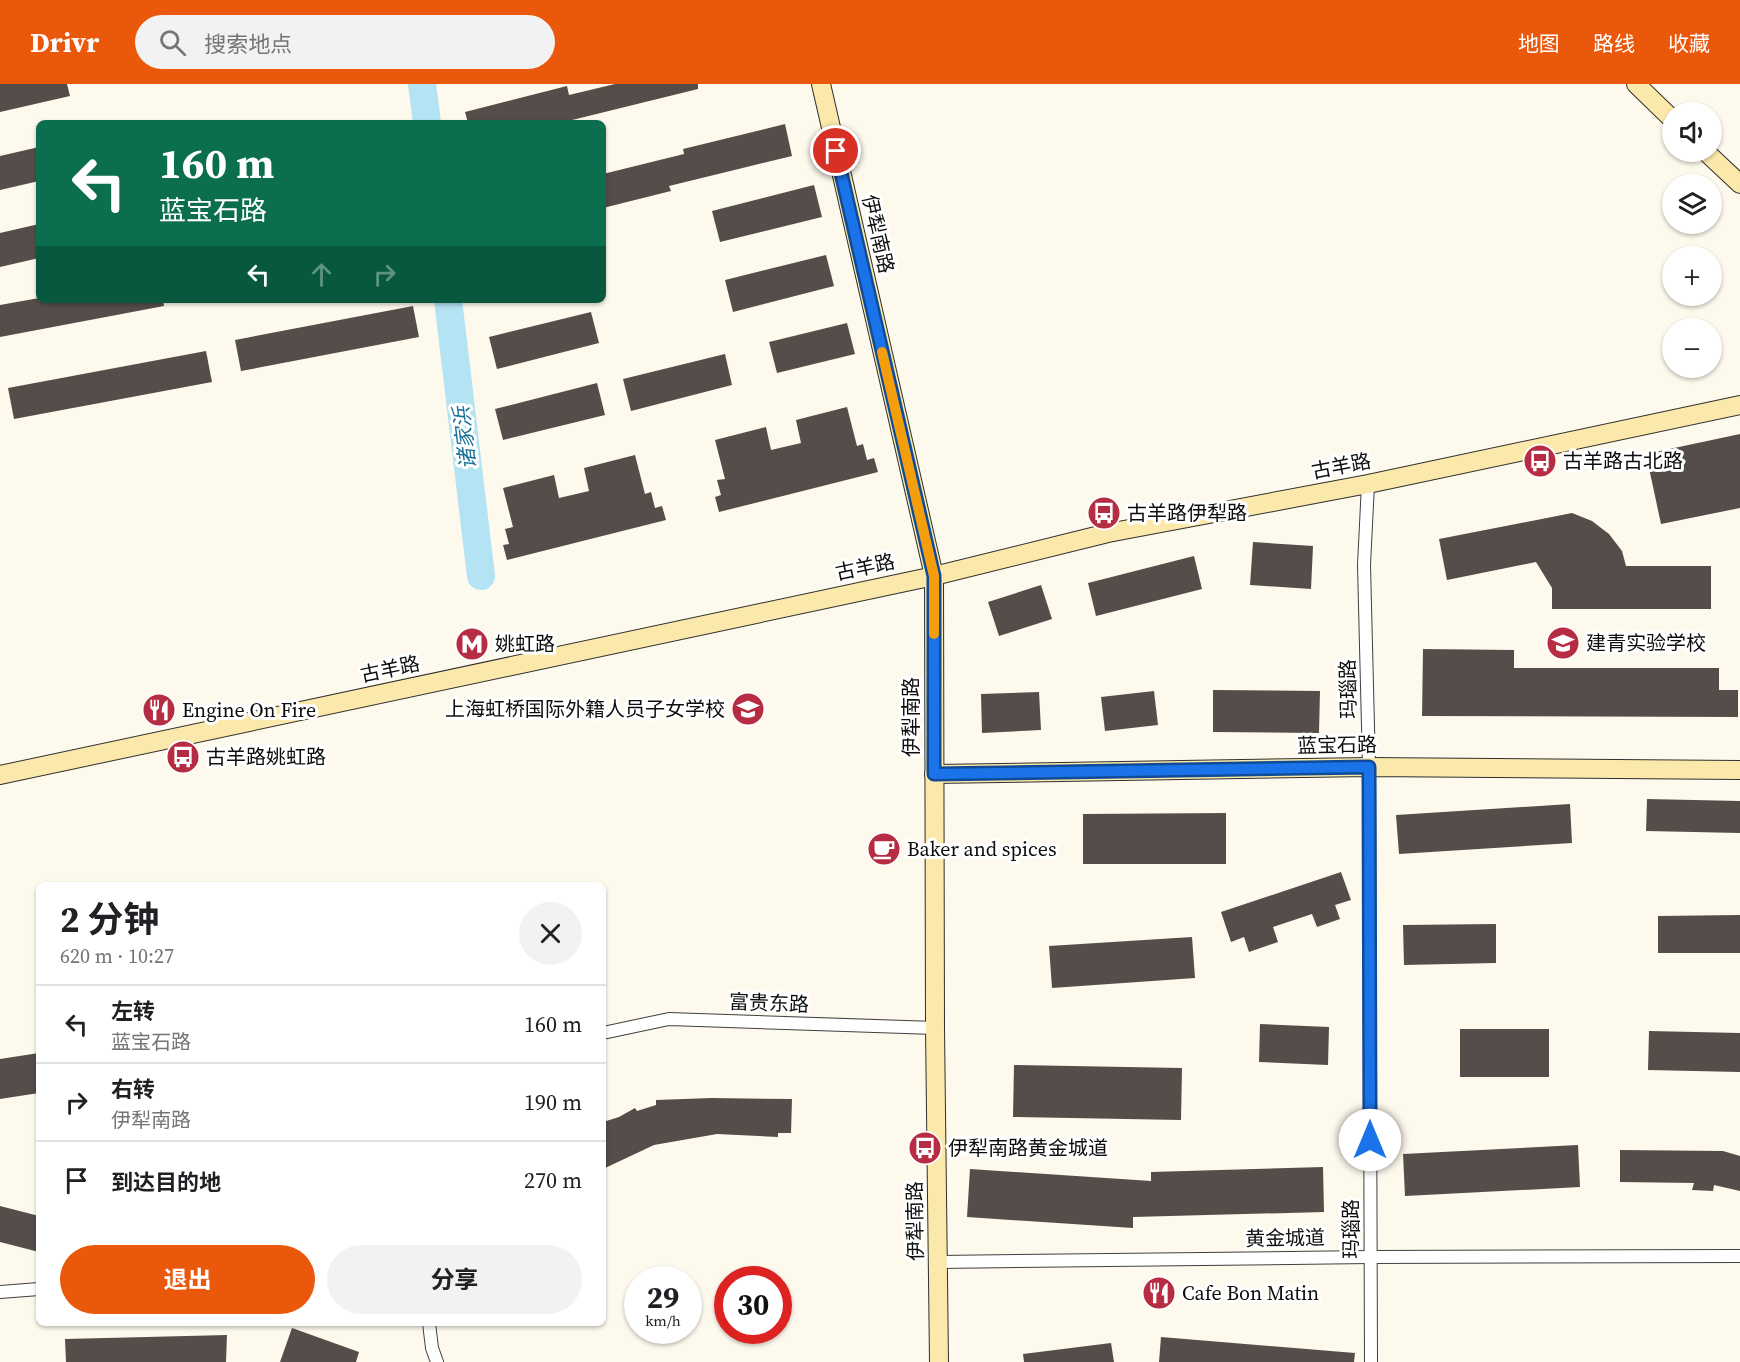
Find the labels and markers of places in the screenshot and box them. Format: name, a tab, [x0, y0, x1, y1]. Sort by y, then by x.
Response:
pin	[810, 125, 861, 176]
bus stop icon: 古羊路古北路	[1522, 443, 1558, 479]
place label: 古羊路古北路	[1563, 447, 1683, 475]
bus stop icon: 古羊路伊犁路	[1086, 495, 1122, 531]
place label: 古羊路伊犁路	[1127, 499, 1247, 527]
school or university icon: 建青实验学校	[1545, 625, 1581, 661]
metro station icon: 姚虹路	[454, 626, 490, 662]
place label: 建青实验学校	[1586, 629, 1706, 657]
place label: 姚虹路	[495, 630, 555, 658]
school or university icon: 上海虹桥国际外籍人员子女学校	[730, 691, 766, 727]
restaurant icon: Engine On Fire	[141, 692, 177, 728]
place label: 上海虹桥国际外籍人员子女学校	[445, 695, 725, 723]
place label: Engine On Fire	[182, 696, 316, 724]
bus stop icon: 古羊路姚虹路	[165, 739, 201, 775]
place label: 古羊路姚虹路	[206, 743, 326, 771]
cafe icon: Baker and spices	[866, 831, 902, 867]
place label: Baker and spices	[907, 835, 1057, 863]
bus stop icon: 伊犁南路黄金城道	[907, 1130, 943, 1166]
place label: 伊犁南路黄金城道	[948, 1134, 1108, 1162]
restaurant icon: Cafe Bon Matin	[1141, 1275, 1177, 1311]
place label: Cafe Bon Matin	[1182, 1279, 1319, 1307]

